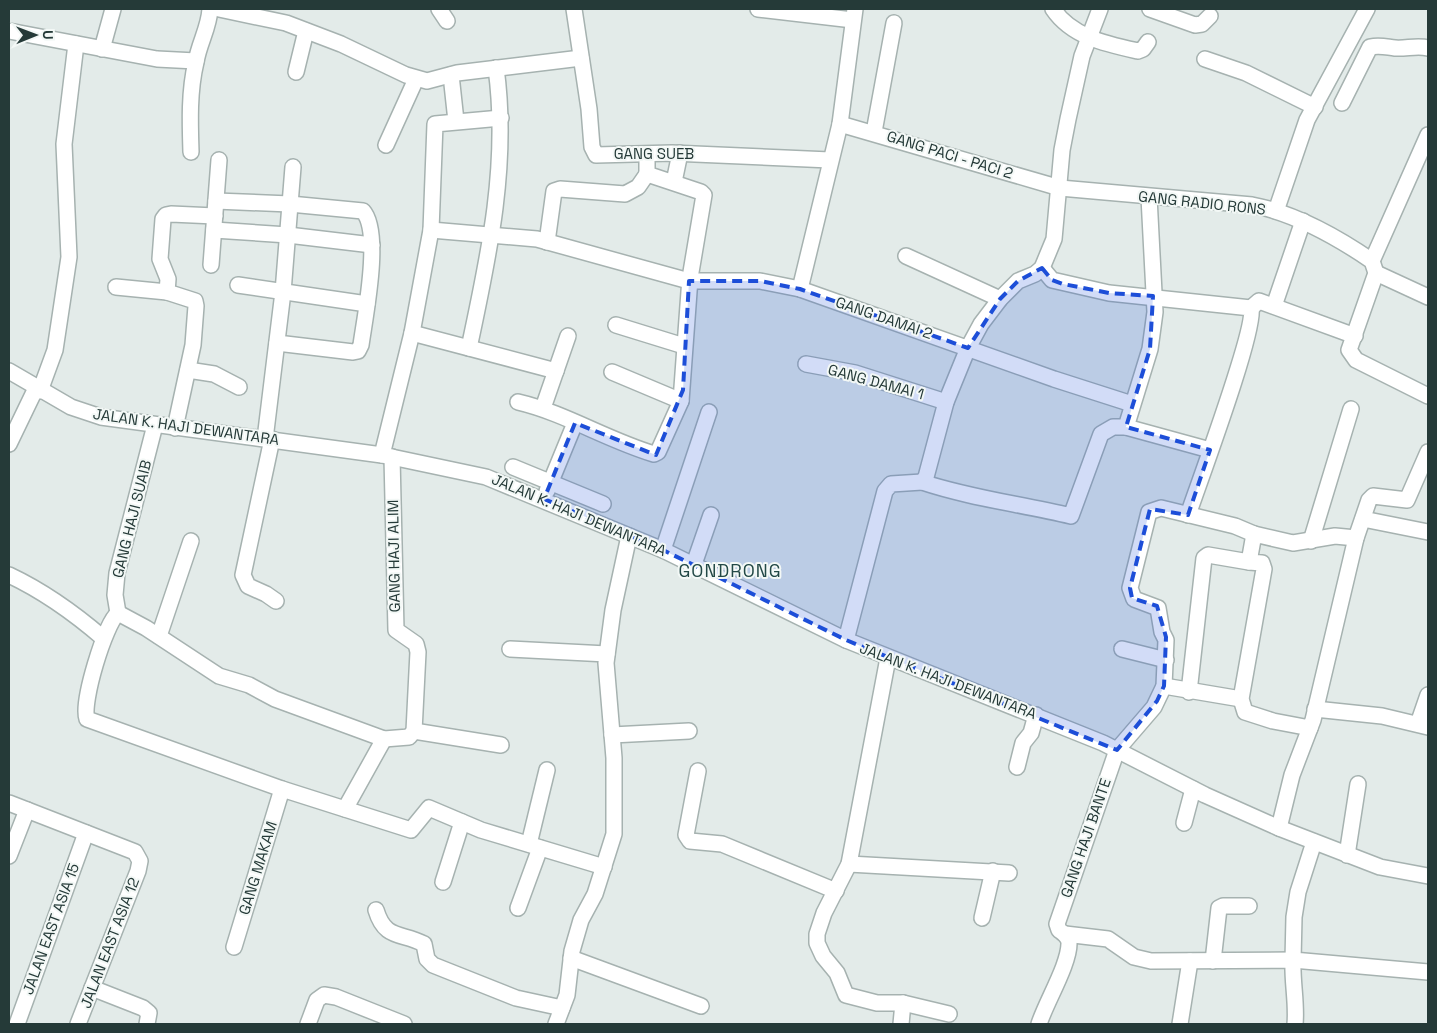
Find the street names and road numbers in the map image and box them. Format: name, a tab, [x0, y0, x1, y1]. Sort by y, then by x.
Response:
street label: GANG PACI - PACI 2	[885, 126, 1016, 183]
street label: GANG SUEB	[614, 144, 694, 163]
street label: GANG RADIO RONS	[1137, 186, 1267, 219]
street label: GANG DAMAI 2	[833, 292, 935, 343]
street label: GANG DAMAI 1	[826, 360, 926, 403]
street label: JALAN K. HAJI DEWANTARA	[92, 404, 281, 449]
street label: GANG HAJI SUAIB	[108, 458, 155, 580]
street label: JALAN K. HAJI DEWANTARA	[489, 469, 670, 560]
street label: GANG HAJI ALIM	[383, 499, 404, 613]
street label: JALAN K. HAJI DEWANTARA	[857, 638, 1040, 723]
street label: GANG HAJI BANTE	[1056, 776, 1115, 900]
street label: GANG MAKAM	[234, 819, 281, 917]
street label: JALAN EAST ASIA 15	[18, 860, 83, 997]
street label: JALAN EAST ASIA 12	[76, 875, 143, 1011]

